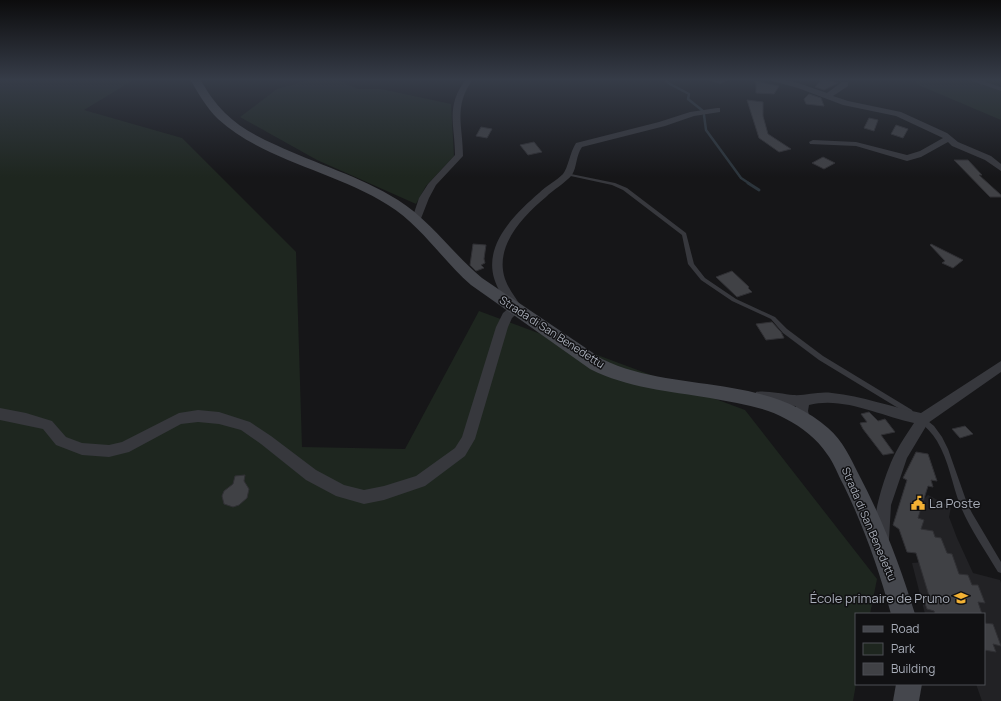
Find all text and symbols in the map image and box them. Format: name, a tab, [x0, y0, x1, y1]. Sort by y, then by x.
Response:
street label: Strada di San Benedettu	[497, 292, 608, 371]
street label: Strada di San Benedettu	[839, 465, 900, 583]
place label: La Poste	[929, 494, 981, 512]
public building icon: La Poste	[910, 495, 926, 511]
place label: École primaire de Pruno	[810, 589, 950, 607]
school or university icon: École primaire de Pruno	[953, 590, 969, 606]
legend	[855, 613, 985, 685]
text: Road	[891, 620, 919, 637]
text: Park	[891, 640, 916, 657]
text: Building	[891, 660, 935, 677]

